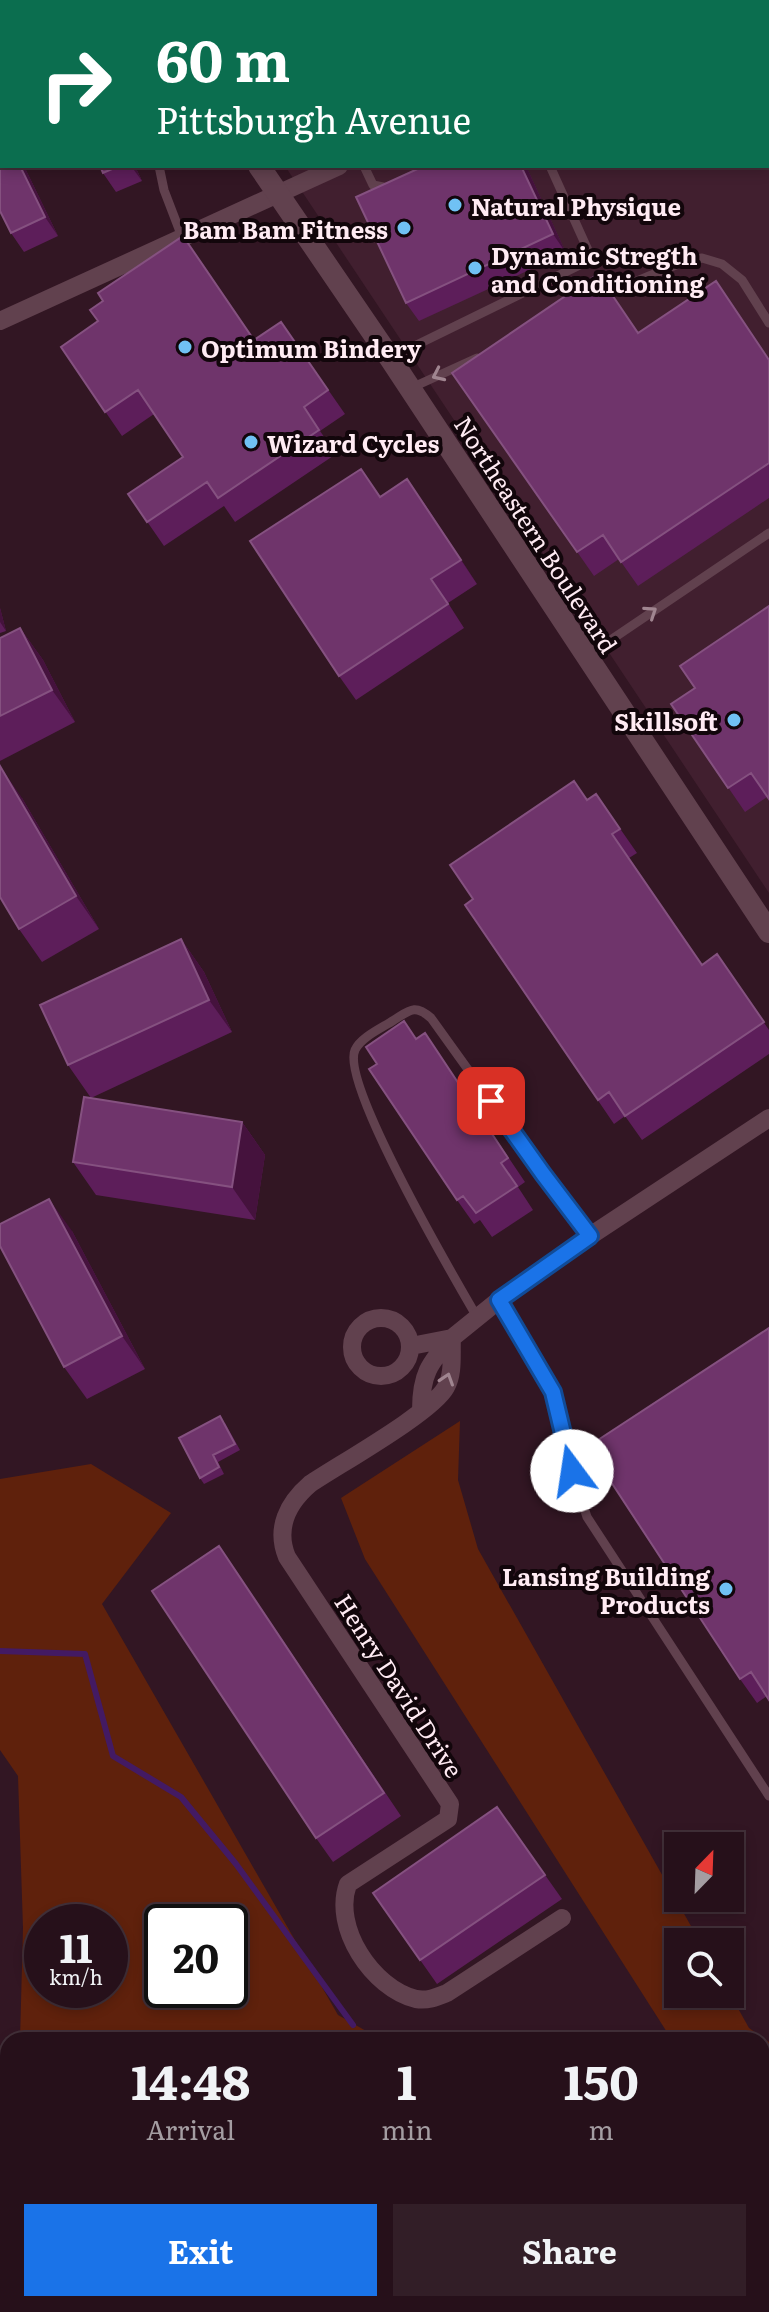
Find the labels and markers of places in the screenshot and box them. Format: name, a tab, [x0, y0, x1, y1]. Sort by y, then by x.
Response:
place label: Natural Physique	[471, 188, 681, 223]
marker: Natural Physique	[446, 196, 464, 214]
place label: Bam Bam Fitness	[183, 211, 388, 246]
marker: Bam Bam Fitness	[395, 219, 413, 237]
place label: Dynamic Stregth and Conditioning	[491, 237, 705, 300]
marker: Dynamic Stregth and Conditioning	[466, 259, 484, 277]
place label: Optimum Bindery	[201, 330, 422, 365]
marker: Optimum Bindery	[176, 338, 194, 356]
place label: Wizard Cycles	[267, 425, 440, 460]
marker: Wizard Cycles	[242, 433, 260, 451]
place label: Skillsoft	[614, 703, 718, 738]
marker: Skillsoft	[725, 711, 743, 729]
pin	[457, 1067, 525, 1135]
place label: Lansing Building Products	[502, 1558, 710, 1621]
marker: Lansing Building Products	[717, 1580, 735, 1598]

